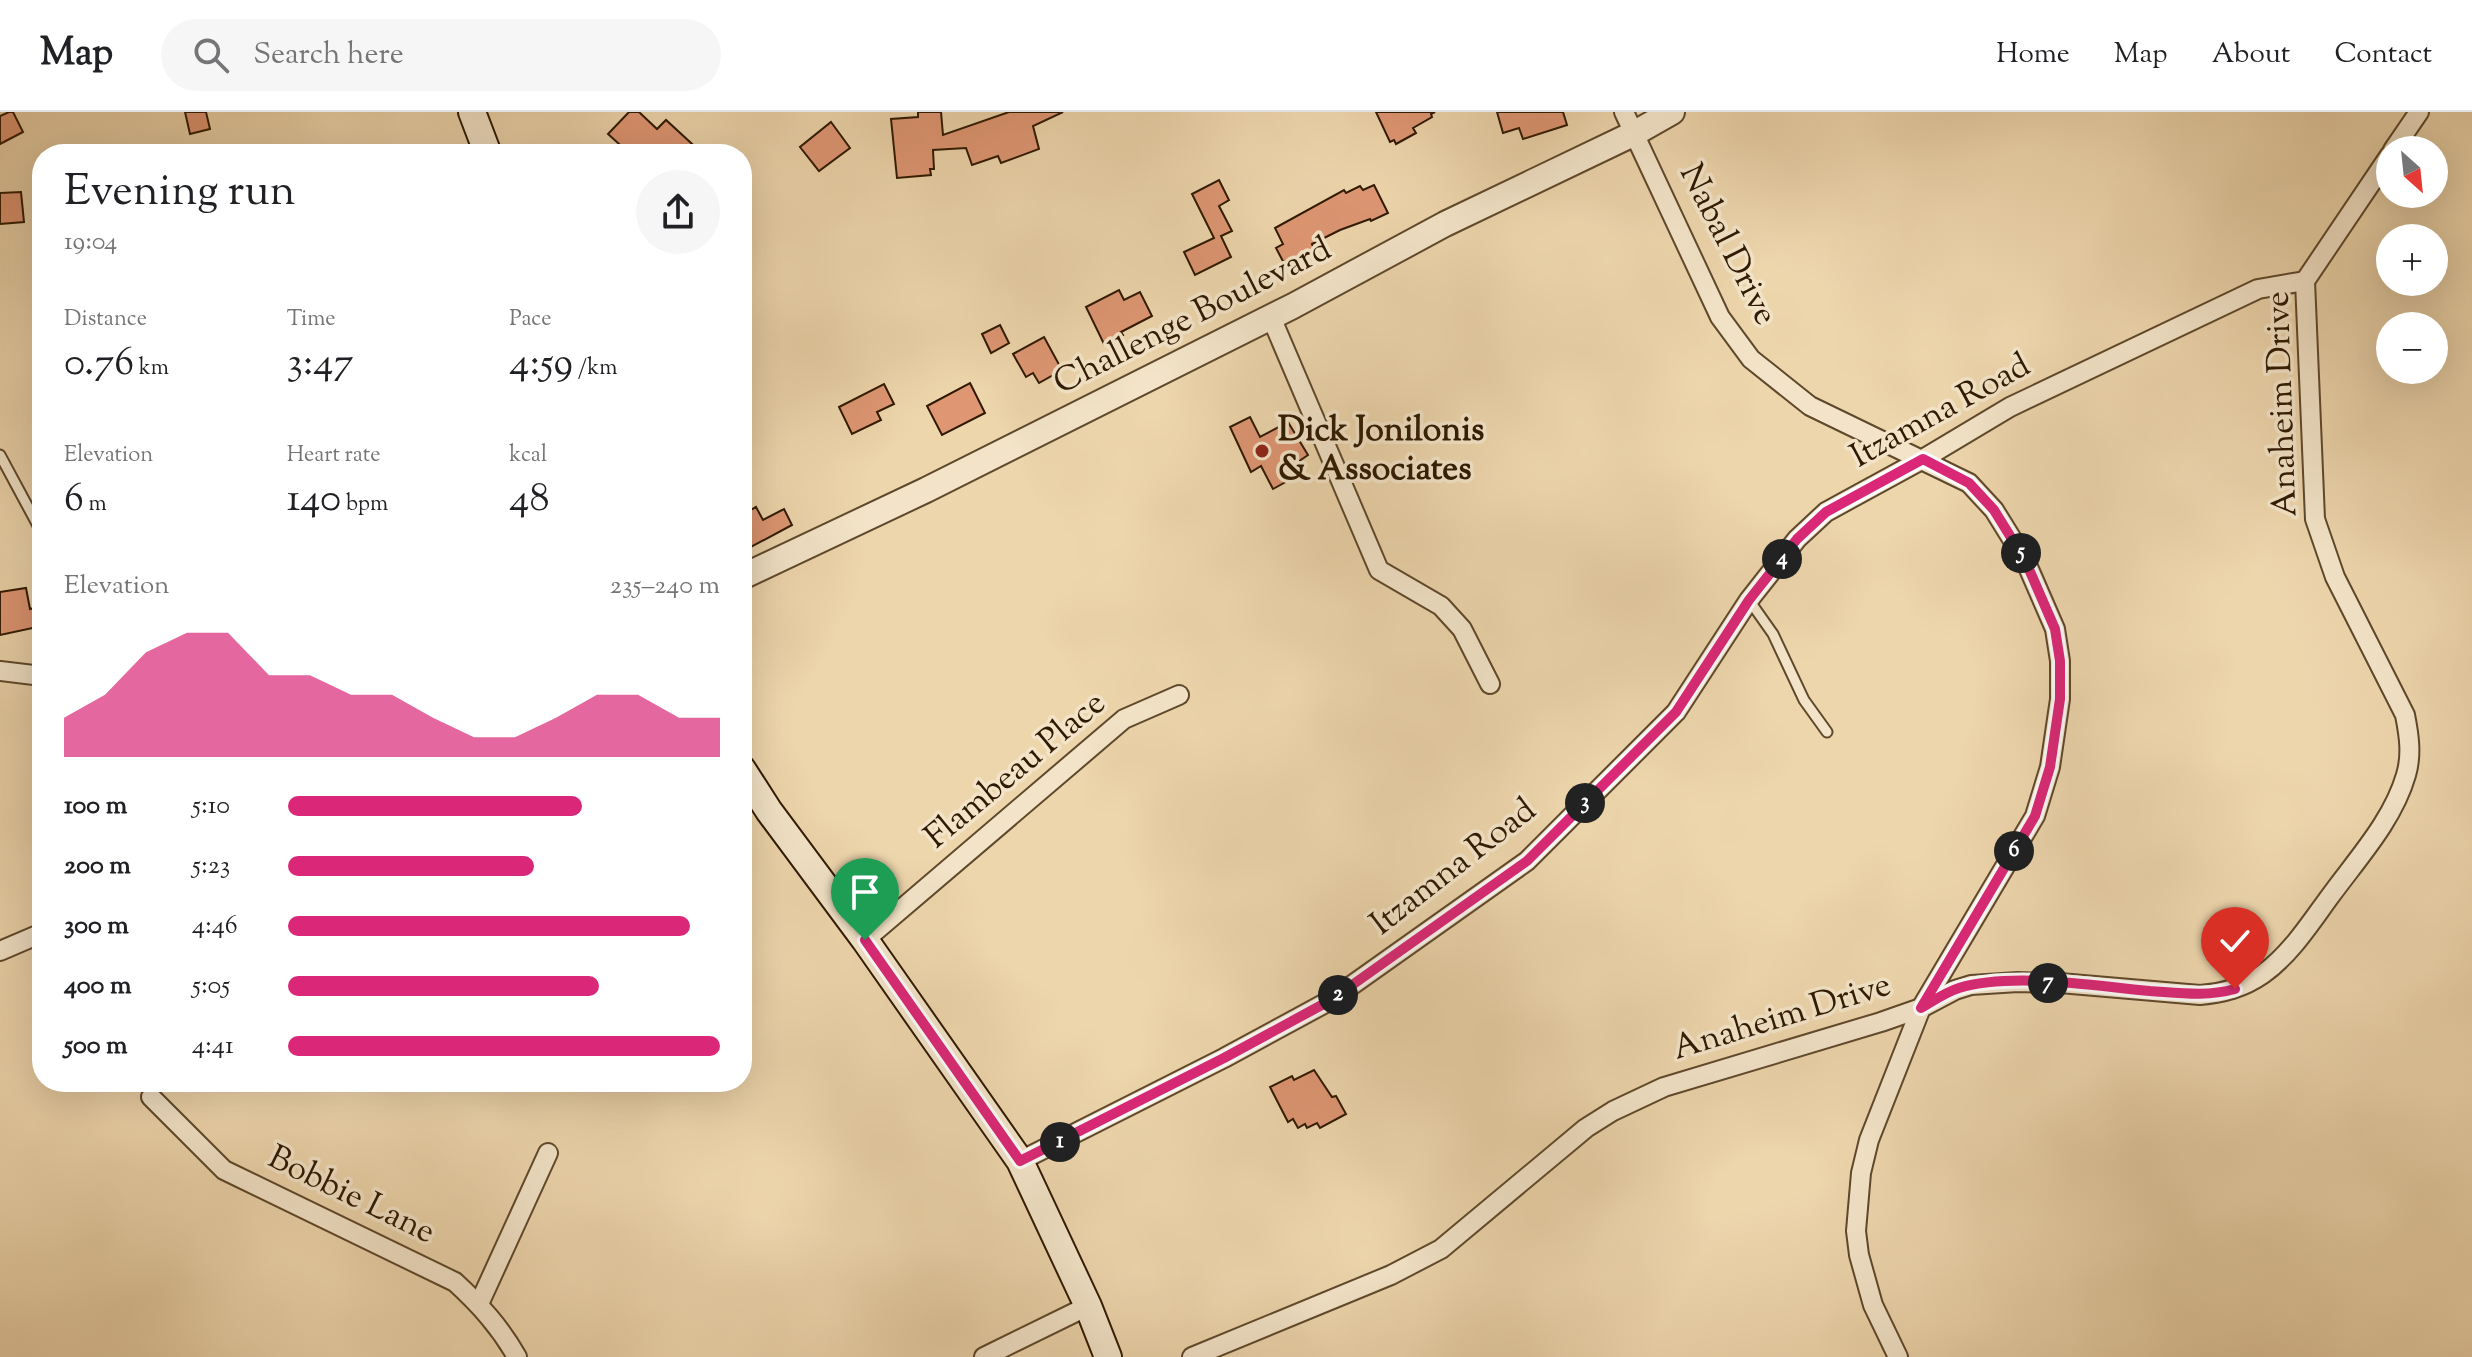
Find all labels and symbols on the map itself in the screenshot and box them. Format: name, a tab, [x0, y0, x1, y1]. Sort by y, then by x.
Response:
north arrow	[2376, 136, 2448, 208]
street label: Nabal Drive	[1665, 156, 1789, 334]
street label: Challenge Boulevard	[1046, 226, 1340, 408]
street label: Anaheim Drive	[2255, 290, 2311, 518]
street label: Itzamna Road	[1842, 342, 2040, 482]
place label: Dick Jonilonis & Associates	[1278, 407, 1484, 495]
marker: Dick Jonilonis & Associates	[1253, 442, 1271, 460]
pin: 5	[2001, 533, 2041, 573]
pin: 4	[1762, 539, 1802, 579]
street label: Flambeau Place	[915, 680, 1117, 862]
pin: 3	[1565, 783, 1605, 823]
street label: Itzamna Road	[1361, 787, 1547, 949]
pin: 6	[1994, 831, 2034, 871]
pin	[831, 858, 899, 940]
pin	[2201, 907, 2269, 989]
street label: Anaheim Drive	[1667, 962, 1897, 1074]
pin: 7	[2028, 963, 2068, 1003]
pin: 2	[1318, 975, 1358, 1015]
pin: 1	[1040, 1122, 1080, 1162]
street label: Bobbie Lane	[259, 1134, 443, 1258]

